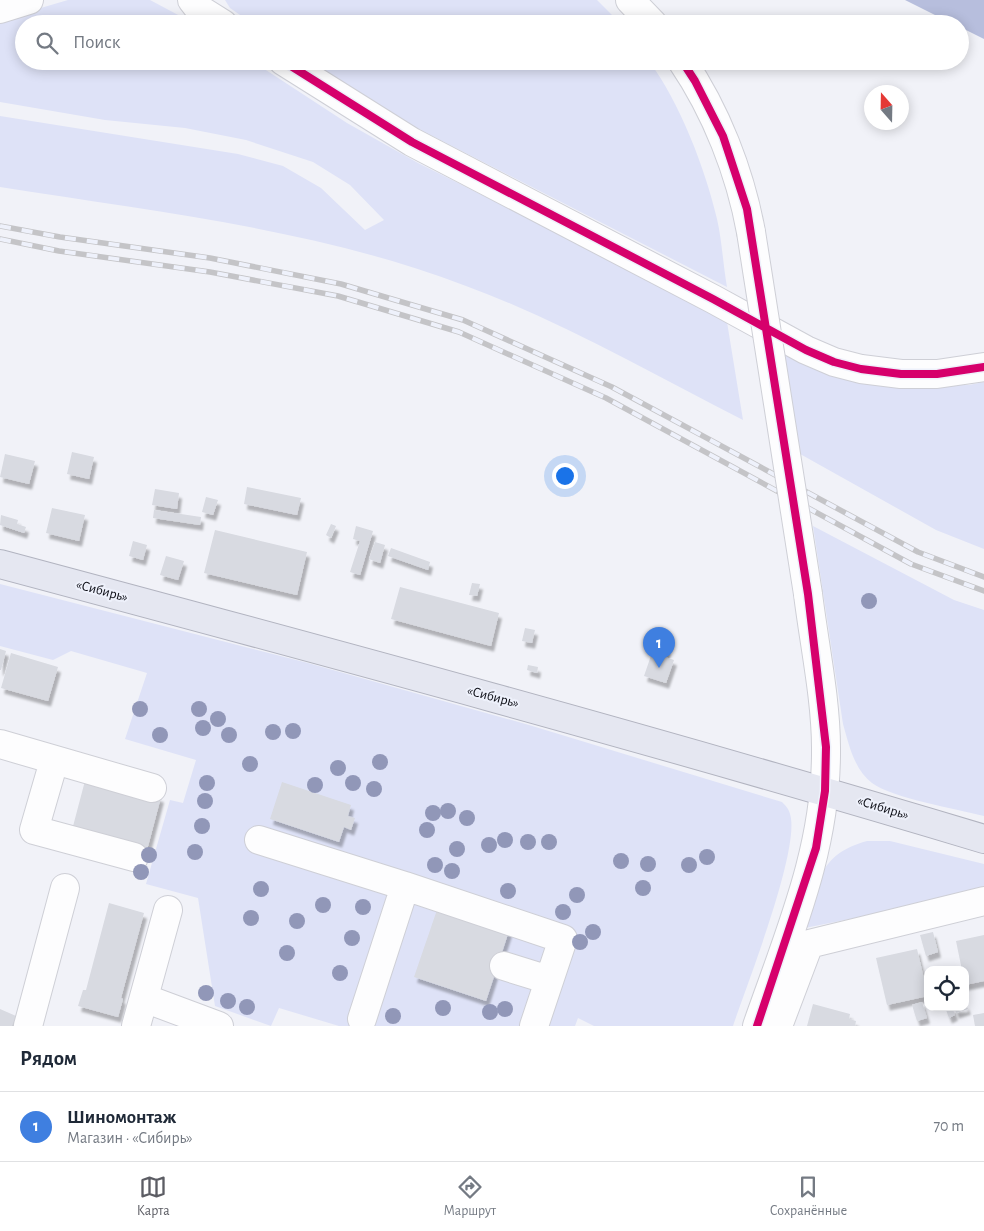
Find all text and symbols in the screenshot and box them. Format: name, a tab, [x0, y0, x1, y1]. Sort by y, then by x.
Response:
search box	[15, 15, 969, 70]
icon: search	[33, 29, 61, 57]
text: Поиск	[73, 33, 120, 52]
north arrow	[864, 85, 909, 130]
your location	[552, 463, 578, 489]
street label: «Сибирь»	[75, 577, 129, 605]
pin: 1	[643, 627, 675, 668]
street label: «Сибирь»	[466, 683, 520, 711]
street label: «Сибирь»	[856, 794, 910, 822]
map controls	[924, 966, 969, 1011]
button: locate	[924, 966, 969, 1011]
text: Рядом	[20, 1048, 77, 1069]
text: Шиномонтаж	[67, 1108, 176, 1127]
text: 1	[33, 1118, 39, 1134]
text: 70 m	[933, 1118, 964, 1134]
text: Магазин · «Сибирь»	[67, 1130, 193, 1146]
tab: Карта	[137, 1173, 170, 1220]
tab: Маршрут	[443, 1173, 496, 1220]
tab: Сохранённые	[770, 1173, 847, 1220]

